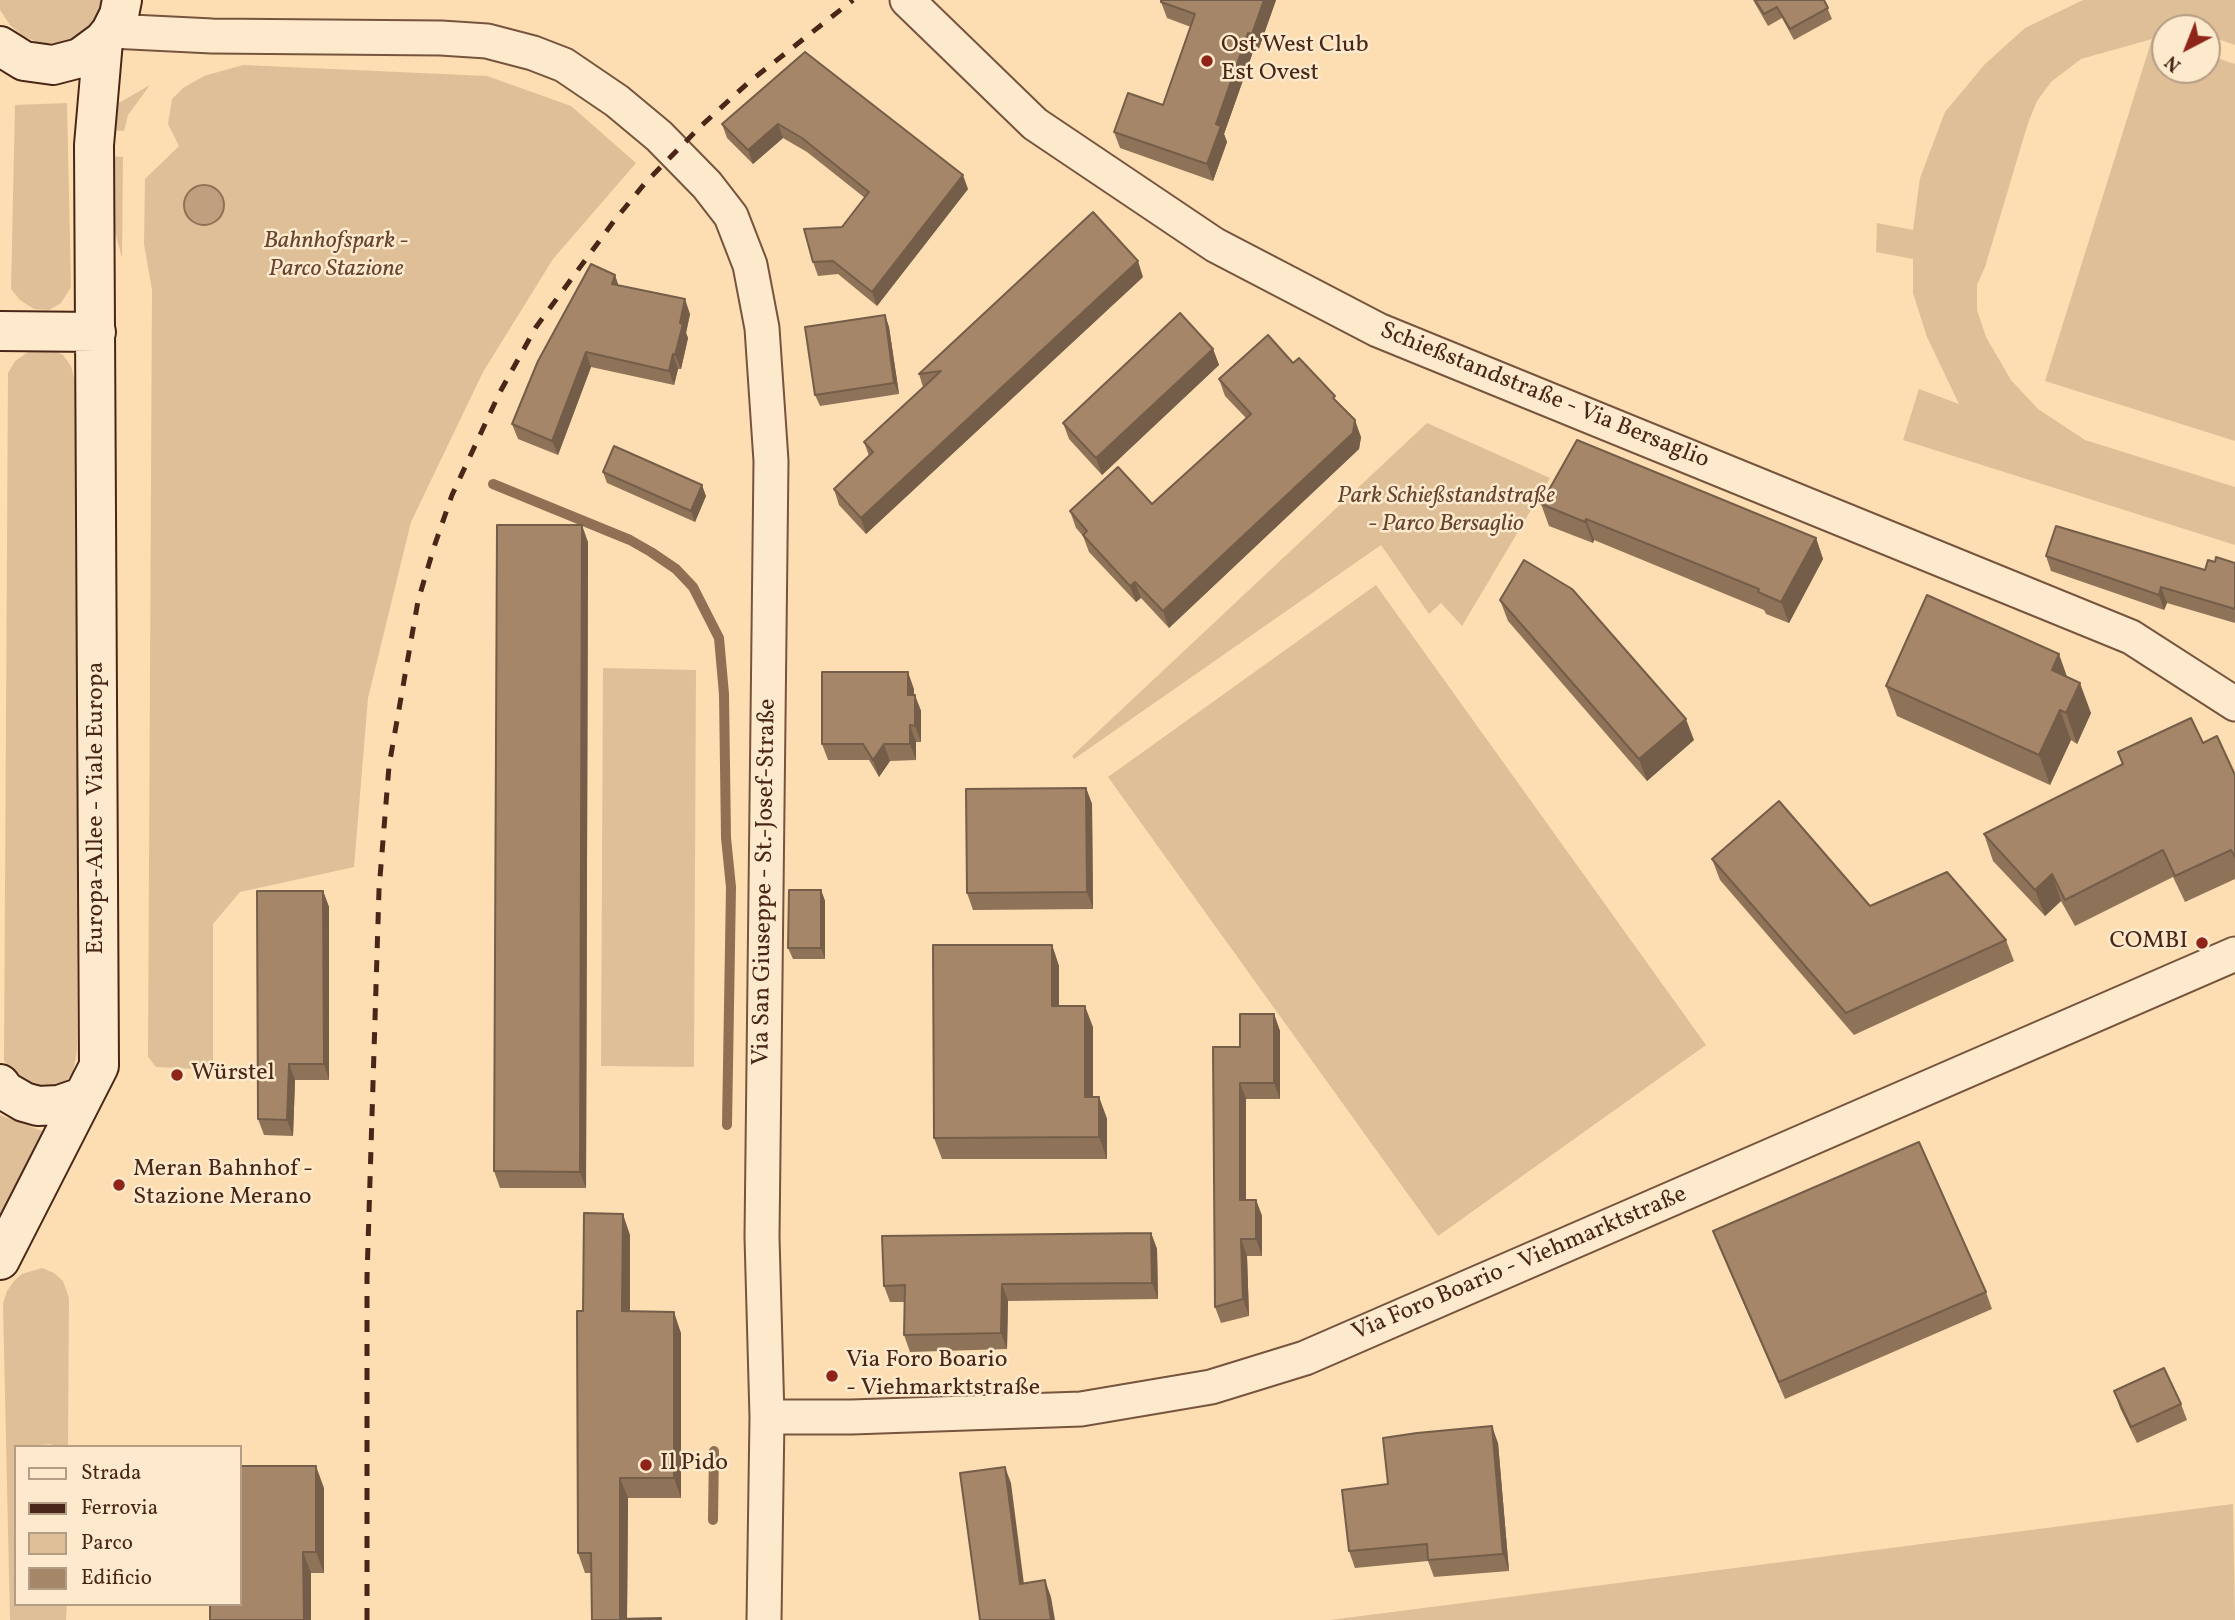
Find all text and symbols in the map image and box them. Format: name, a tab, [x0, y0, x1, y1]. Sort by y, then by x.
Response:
north arrow	[2151, 14, 2221, 84]
place label: Ost West Club Est Ovest	[1221, 33, 1369, 89]
text: N	[2159, 49, 2187, 77]
marker: Ost West Club Est Ovest	[1199, 53, 1215, 69]
park label: Bahnhofspark - Parco Stazione	[264, 229, 408, 285]
street label: Schießstandstraße - Via Bersaglio	[1375, 318, 1713, 476]
park label: Park Schießstandstraße - Parco Bersaglio	[1337, 484, 1555, 540]
street label: Europa-Allee - Viale Europa	[84, 661, 112, 955]
street label: Via San Giuseppe - St.-Josef-Straße	[748, 698, 784, 1066]
place label: COMBI	[2109, 929, 2188, 957]
marker: COMBI	[2194, 935, 2210, 951]
place label: Würstel	[191, 1061, 275, 1089]
marker: Würstel	[169, 1067, 185, 1083]
place label: Meran Bahnhof - Stazione Merano	[133, 1157, 313, 1213]
marker: Meran Bahnhof - Stazione Merano	[111, 1177, 127, 1193]
street label: Via Foro Boario - Viehmarktstraße	[1348, 1181, 1692, 1349]
place label: Via Foro Boario - Viehmarktstraße	[846, 1348, 1040, 1404]
marker: Via Foro Boario - Viehmarktstraße	[824, 1368, 840, 1384]
legend	[14, 1445, 242, 1606]
place label: Il Pido	[660, 1451, 728, 1479]
marker: Il Pido	[638, 1457, 654, 1473]
text: Strada	[81, 1459, 142, 1488]
text: Ferrovia	[81, 1494, 158, 1523]
text: Parco	[81, 1529, 133, 1558]
text: Edificio	[81, 1564, 152, 1593]

